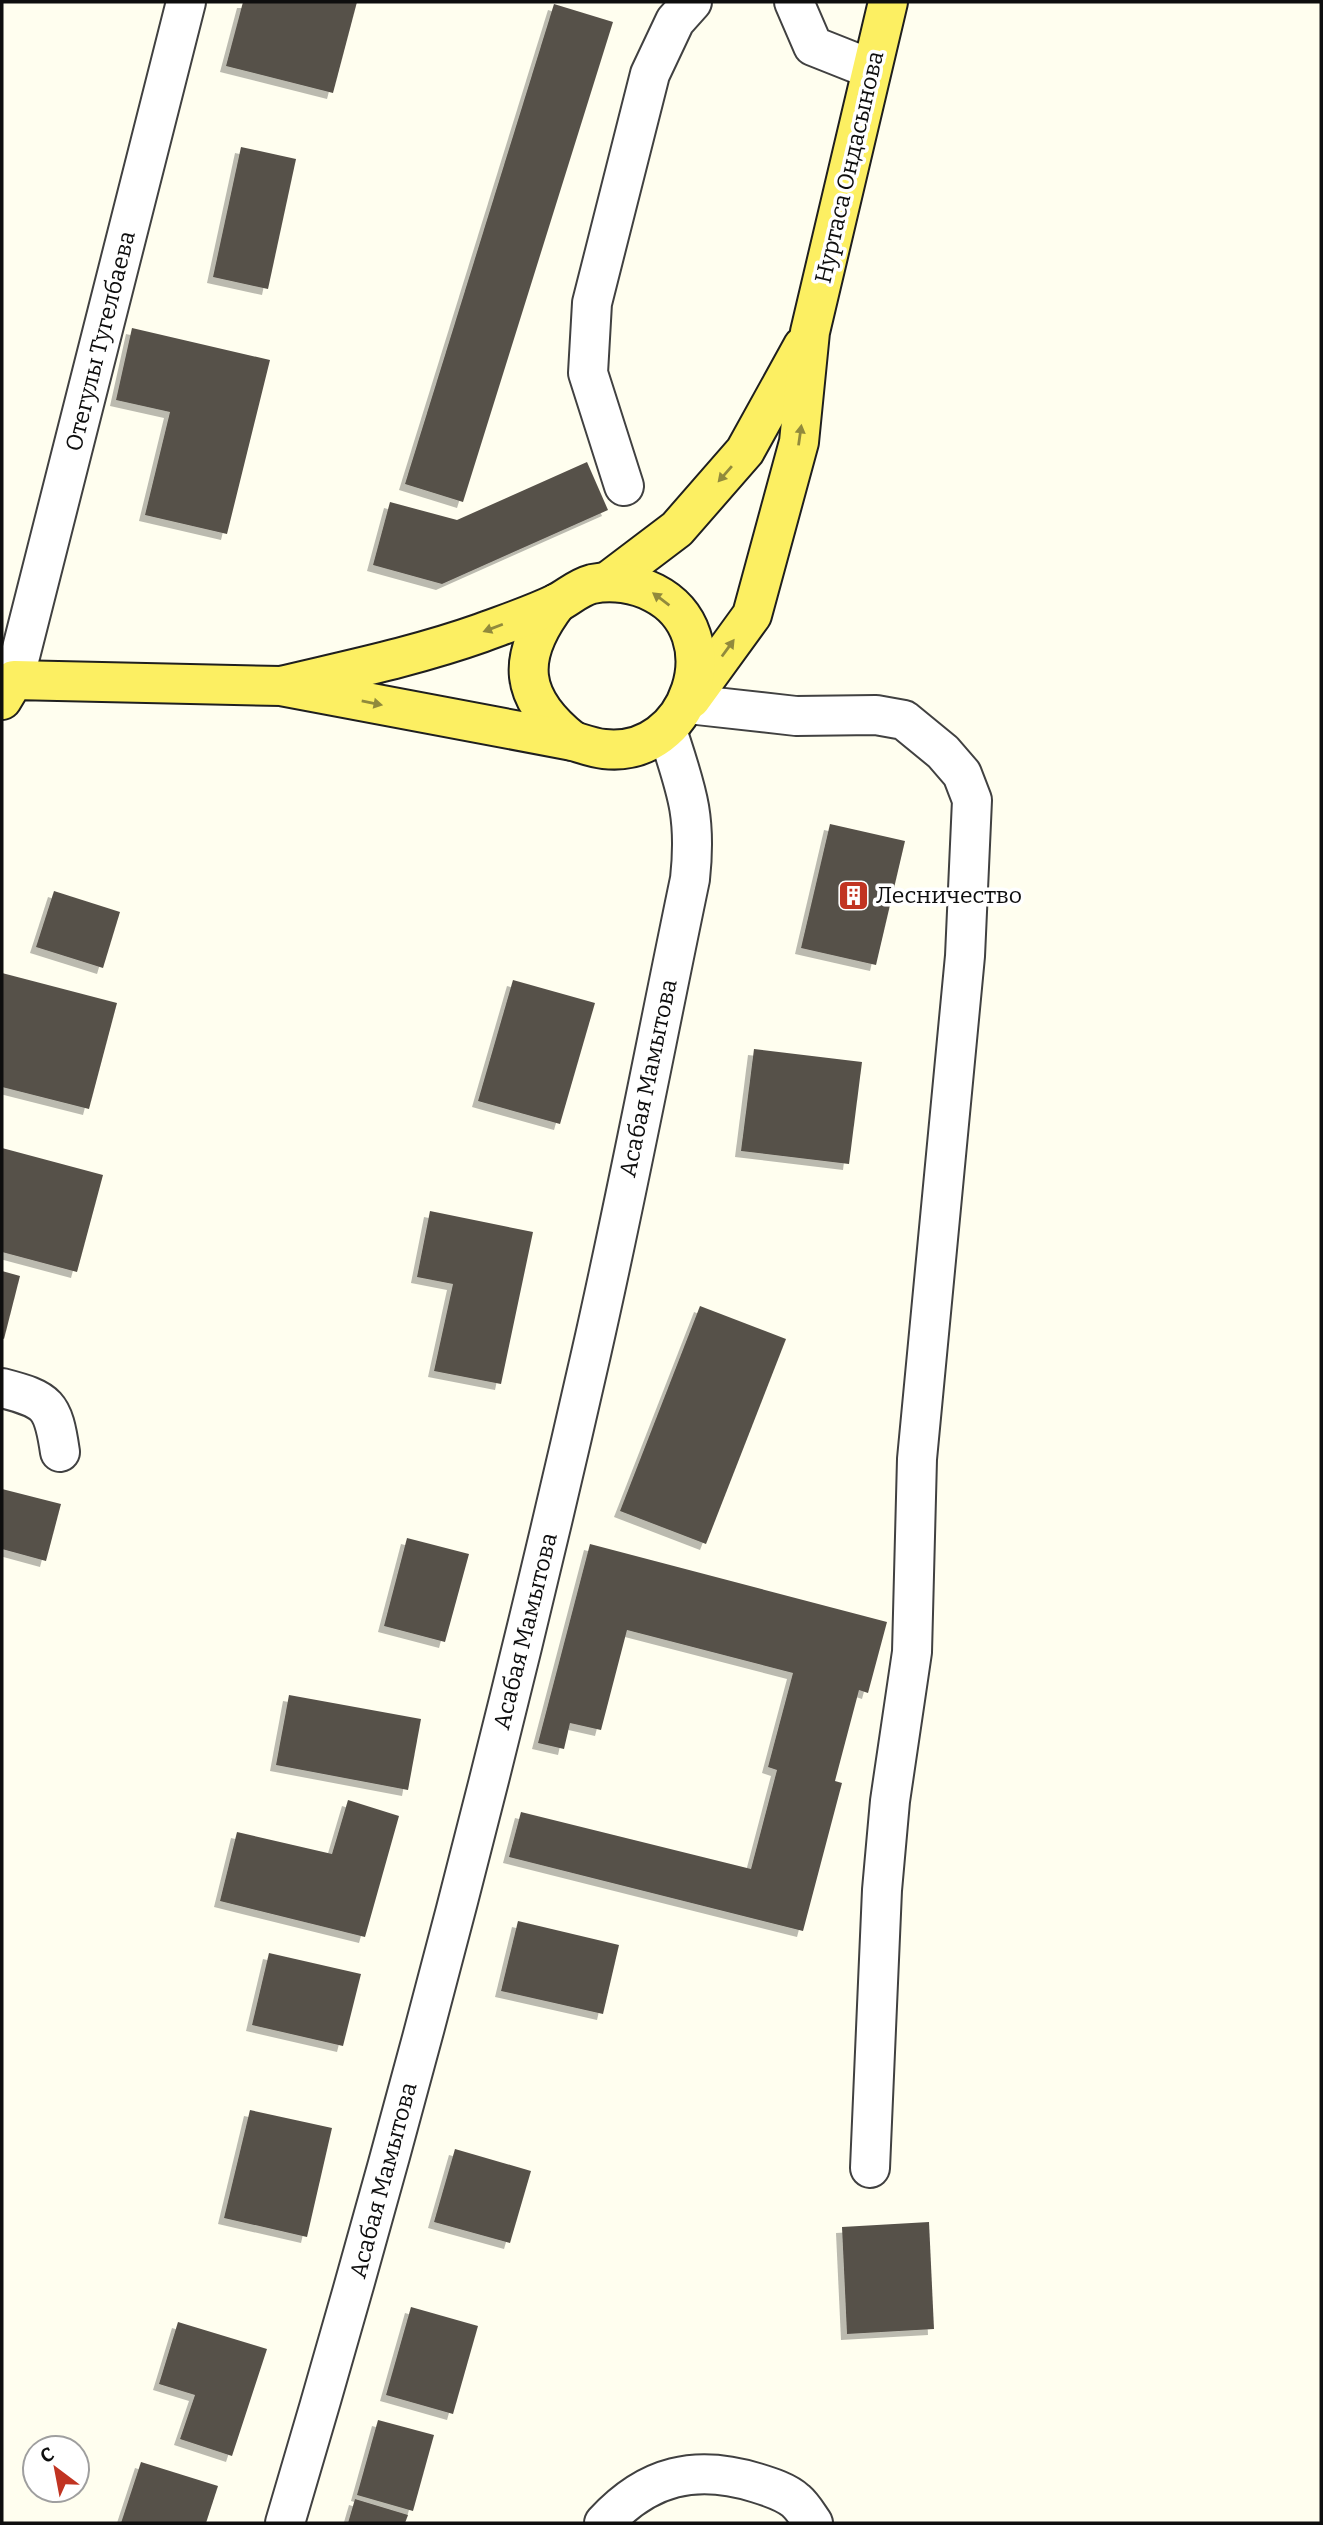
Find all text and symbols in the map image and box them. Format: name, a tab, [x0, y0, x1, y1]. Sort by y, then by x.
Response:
street label: Нуртаса Ондасынова	[809, 48, 889, 286]
street label: Отегулы Тугелбаева	[59, 228, 141, 454]
one-way arrow	[794, 424, 805, 446]
one-way arrow	[717, 465, 733, 483]
one-way arrow	[653, 592, 671, 607]
one-way arrow	[483, 623, 504, 634]
one-way arrow	[720, 639, 734, 657]
one-way arrow	[361, 698, 383, 709]
building icon: Лесничество	[836, 878, 870, 912]
place label: Лесничество	[876, 881, 1022, 909]
street label: Асабая Мамытова	[613, 976, 683, 1180]
street label: Асабая Мамытова	[487, 1529, 563, 1732]
street label: Асабая Мамытова	[343, 2079, 423, 2281]
north arrow	[21, 2434, 91, 2504]
text: С	[36, 2442, 58, 2468]

